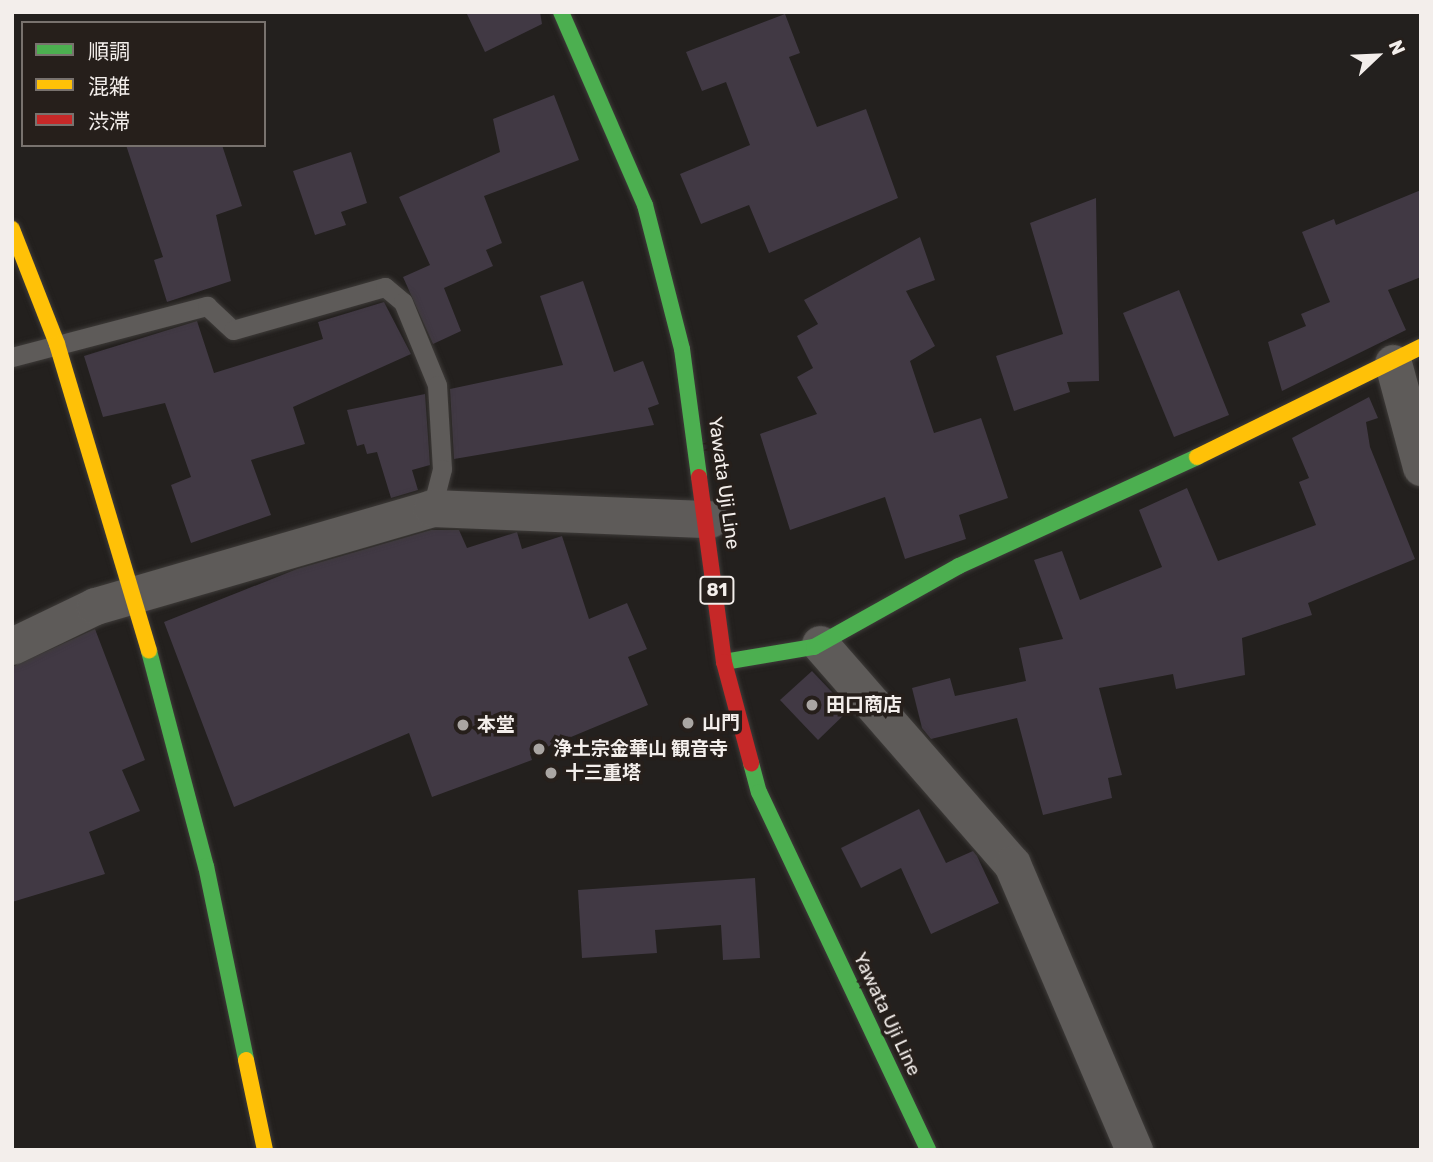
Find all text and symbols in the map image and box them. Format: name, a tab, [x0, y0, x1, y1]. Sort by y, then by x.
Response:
legend	[21, 21, 266, 147]
north arrow	[1342, 21, 1412, 91]
text: N	[1384, 37, 1410, 58]
text: 順調	[88, 39, 130, 64]
text: 混雑	[88, 74, 130, 99]
text: 渋滞	[88, 109, 130, 134]
street label: Yawata Uji Line	[703, 415, 745, 551]
road number: 81	[698, 576, 736, 604]
place label: 田口商店	[826, 694, 902, 716]
marker: 田口商店	[804, 697, 820, 713]
place label: 山門	[702, 712, 740, 734]
place label: 本堂	[477, 714, 515, 736]
marker: 山門	[680, 715, 696, 731]
marker: 本堂	[455, 717, 471, 733]
place label: 浄土宗金華山 観音寺	[553, 738, 728, 760]
marker: 浄土宗金華山 観音寺	[531, 741, 547, 757]
place label: 十三重塔	[565, 762, 641, 784]
marker: 十三重塔	[543, 765, 559, 781]
street label: Yawata Uji Line	[848, 949, 926, 1079]

